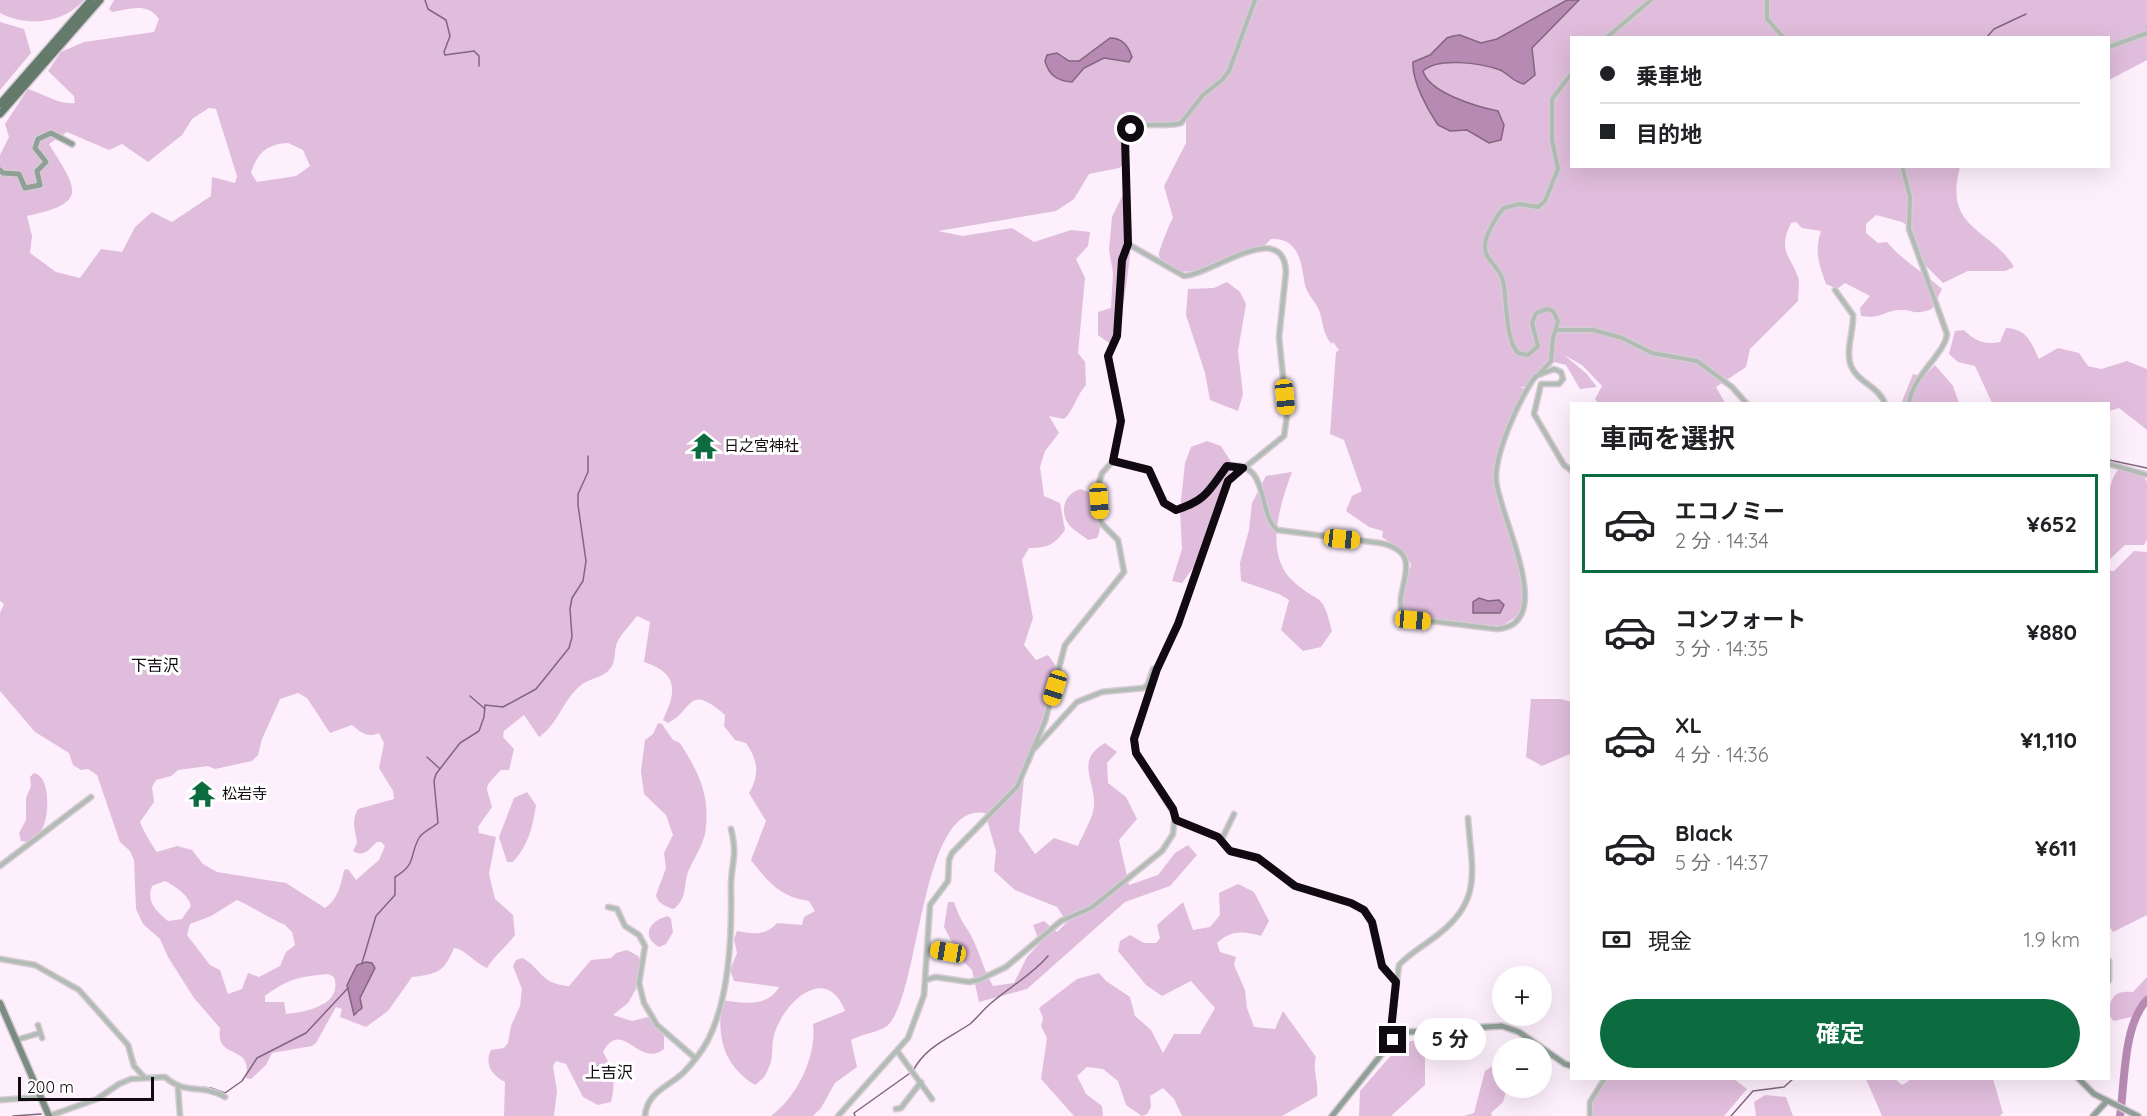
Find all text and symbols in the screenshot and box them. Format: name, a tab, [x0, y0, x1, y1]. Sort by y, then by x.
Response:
text: 乗車地	[1636, 62, 1702, 90]
route start	[1117, 115, 1144, 142]
text: 目的地	[1636, 120, 1702, 148]
car	[1274, 378, 1296, 416]
text: 車両を選択	[1600, 421, 1735, 455]
temple icon: 日之宮神社	[689, 431, 719, 461]
place label: 日之宮神社	[724, 436, 799, 455]
car	[1089, 482, 1109, 520]
icon: car	[1603, 497, 1657, 551]
text: エコノミー	[1675, 497, 1785, 525]
text: ¥652	[2027, 510, 2077, 538]
car	[1323, 528, 1361, 550]
text: 2 分 · 14:34	[1675, 528, 1769, 553]
icon: car	[1603, 605, 1657, 659]
text: コンフォート	[1675, 605, 1806, 633]
car	[1394, 609, 1432, 631]
text: ¥880	[2026, 618, 2077, 646]
text: 3 分 · 14:35	[1675, 636, 1769, 661]
district label: 下吉沢	[131, 655, 179, 675]
car	[1041, 668, 1069, 708]
text: XL	[1675, 711, 1702, 739]
icon: car	[1603, 713, 1657, 767]
text: ¥1,110	[2020, 726, 2077, 754]
text: 4 分 · 14:36	[1675, 742, 1768, 767]
temple icon: 松岩寺	[187, 779, 217, 809]
place label: 松岩寺	[222, 784, 267, 803]
text: Black	[1675, 819, 1733, 847]
icon: car	[1603, 821, 1657, 875]
text: ¥611	[2035, 834, 2077, 862]
text: 5 分 · 14:37	[1675, 850, 1768, 875]
icon: cash	[1600, 923, 1633, 956]
text: 現金	[1648, 927, 1692, 955]
text: 1.9 km	[2023, 927, 2080, 952]
car	[929, 940, 967, 964]
map controls	[1492, 966, 1552, 1098]
button: +	[1492, 966, 1552, 1026]
button: 確定	[1600, 999, 2080, 1068]
callout: 5 分	[1414, 1019, 1486, 1061]
route end	[1379, 1026, 1406, 1053]
text: 5 分	[1431, 1026, 1469, 1051]
button: −	[1492, 1038, 1552, 1098]
district label: 上吉沢	[585, 1062, 633, 1082]
scale bar	[18, 1074, 154, 1102]
text: 200 m	[27, 1077, 74, 1097]

